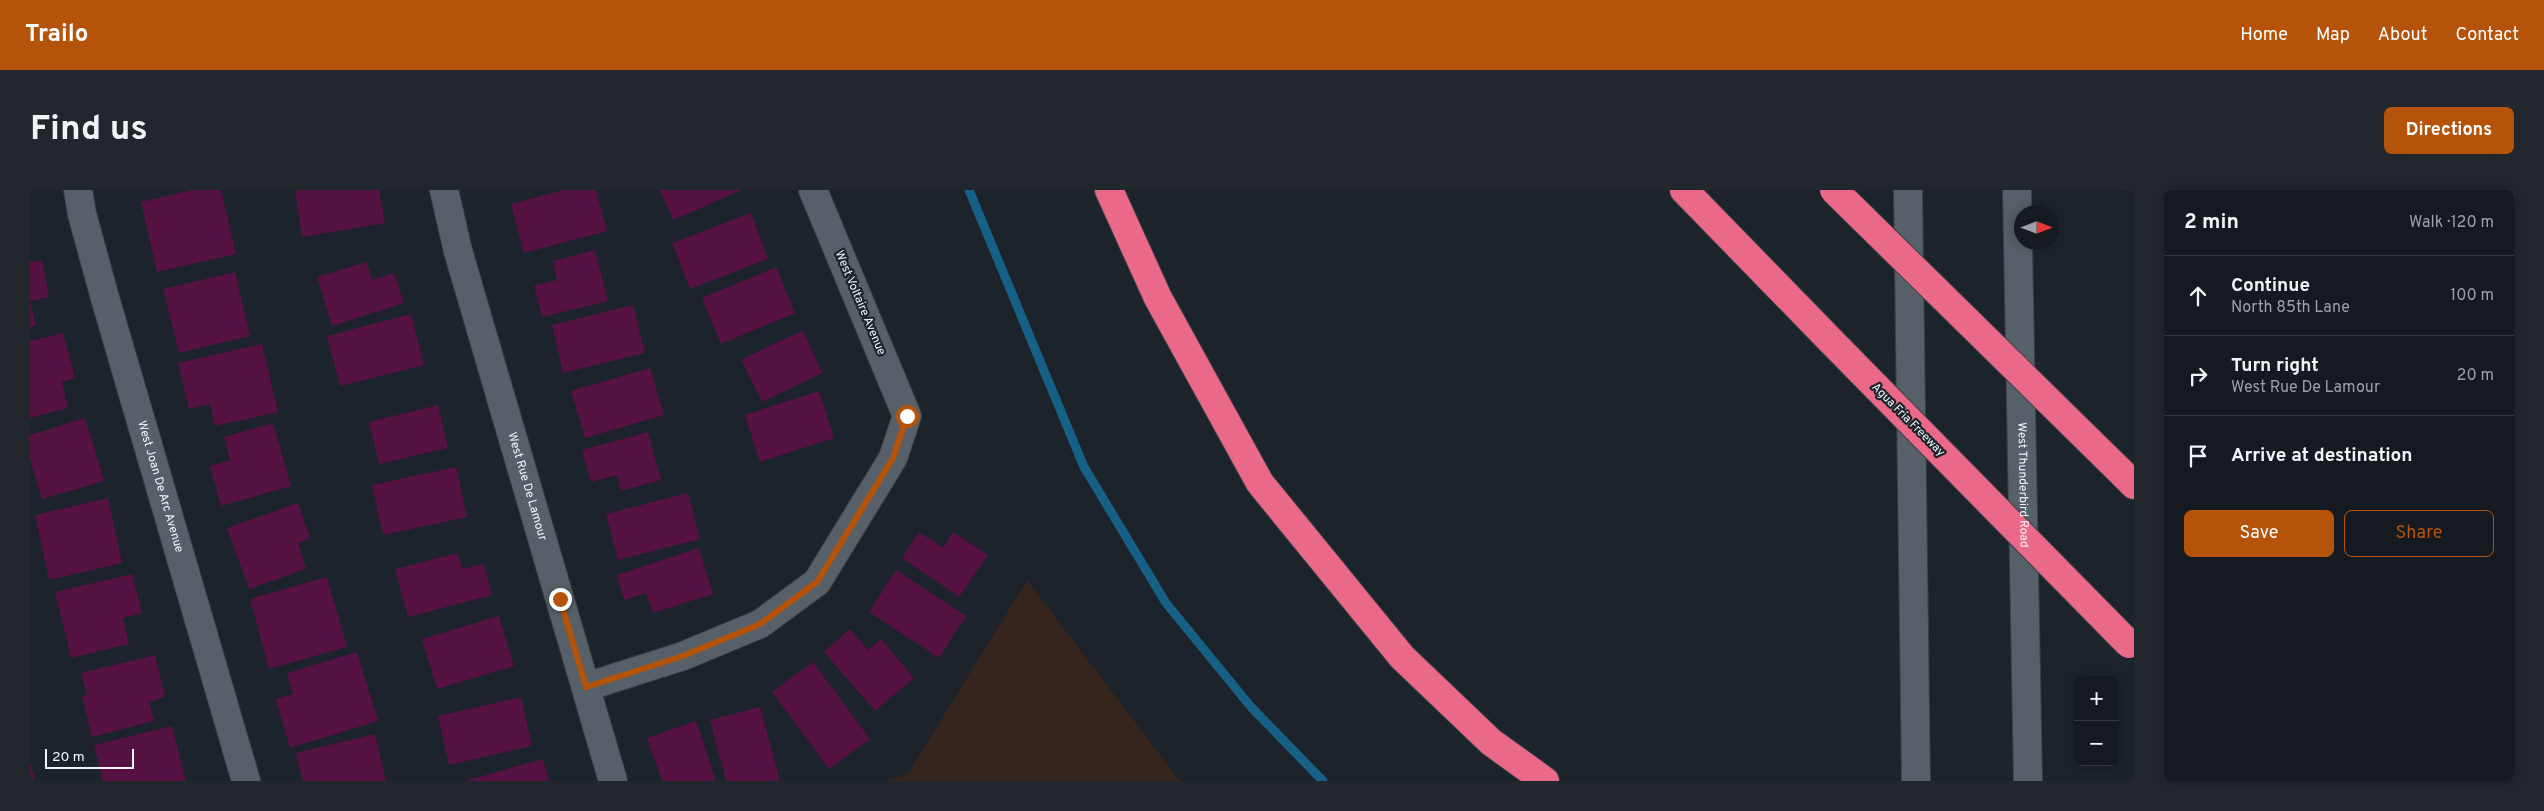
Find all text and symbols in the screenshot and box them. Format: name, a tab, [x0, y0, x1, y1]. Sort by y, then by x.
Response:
text: Trailo	[25, 20, 88, 50]
text: Home	[2240, 24, 2288, 47]
text: Map	[2316, 24, 2350, 47]
text: About	[2378, 24, 2427, 47]
text: Contact	[2455, 24, 2519, 47]
button: Directions	[2384, 107, 2514, 154]
text: Find us	[30, 108, 148, 152]
north arrow	[2014, 205, 2059, 250]
text: 2 min	[2184, 209, 2239, 236]
text: Walk · 120 m	[2409, 213, 2494, 233]
street label: West Voltaire Avenue	[831, 248, 889, 358]
text: Continue	[2231, 274, 2310, 298]
icon: ahead	[2184, 282, 2212, 310]
text: 100 m	[2450, 286, 2494, 306]
text: North 85th Lane	[2231, 298, 2350, 318]
text: Turn right	[2231, 354, 2319, 378]
icon: right	[2184, 362, 2212, 390]
text: 20 m	[2457, 366, 2494, 386]
text: West Rue De Lamour	[2231, 378, 2380, 398]
street label: Agua Fria Freeway	[1868, 380, 1948, 460]
route start	[896, 405, 919, 428]
street label: West Joan De Arc Avenue	[133, 419, 187, 554]
street label: West Thunderbird Road	[2013, 422, 2032, 548]
street label: West Rue De Lamour	[503, 431, 550, 543]
icon: arrive	[2184, 442, 2212, 470]
text: Arrive at destination	[2231, 444, 2412, 468]
button: Save	[2184, 510, 2334, 557]
button: Share	[2344, 510, 2494, 557]
route end	[549, 588, 572, 611]
map controls	[2074, 676, 2119, 766]
button: +	[2074, 676, 2119, 721]
button: −	[2074, 721, 2119, 766]
scale bar	[45, 746, 134, 769]
text: 20 m	[52, 749, 85, 766]

